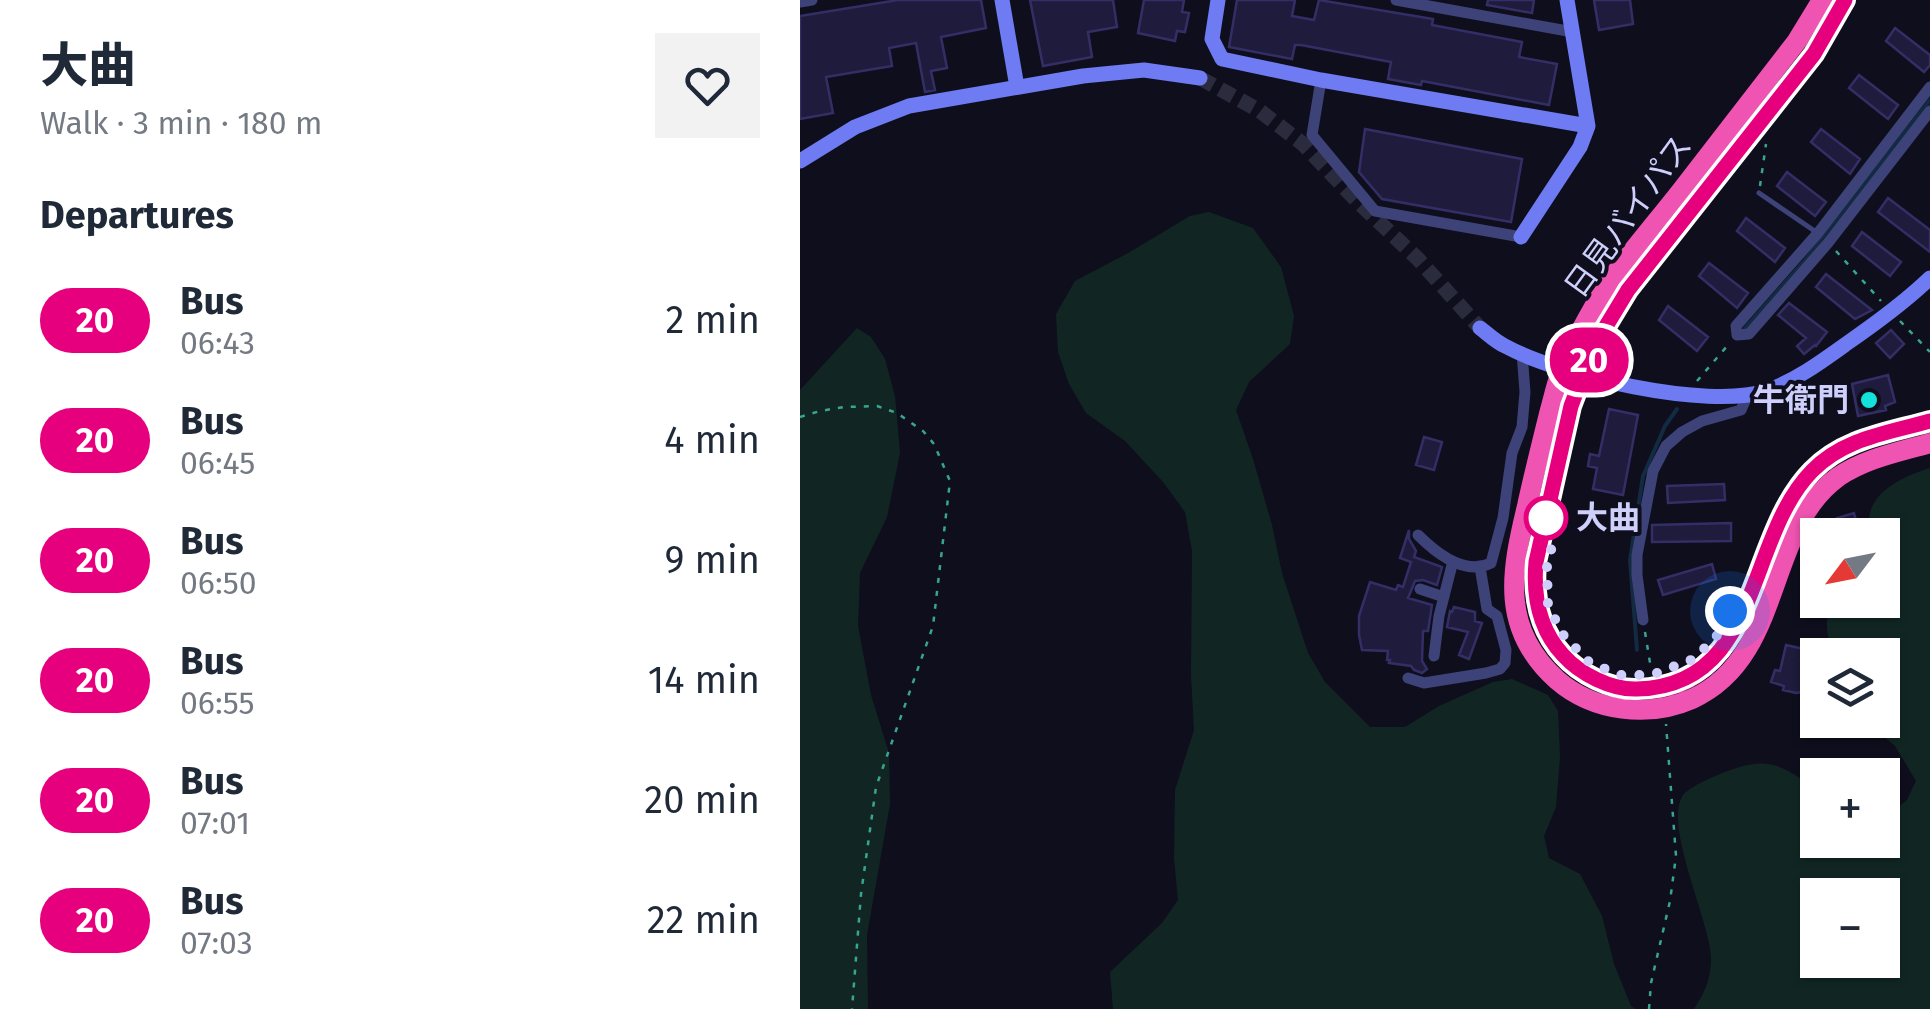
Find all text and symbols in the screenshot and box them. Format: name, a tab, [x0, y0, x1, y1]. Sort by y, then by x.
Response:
button: heart	[655, 33, 760, 138]
text: 大曲	[40, 37, 136, 95]
text: Walk · 3 min · 180 m	[40, 104, 323, 142]
street label: 日見バイパス	[1556, 127, 1700, 305]
text: Departures	[40, 192, 234, 238]
text: Bus	[180, 278, 244, 324]
text: 2 min	[666, 297, 760, 343]
text: 20	[76, 299, 114, 341]
text: 06:43	[180, 324, 255, 362]
line badge: 20	[1544, 328, 1634, 392]
text: 20	[1570, 339, 1608, 381]
place label: 牛衛門	[1753, 381, 1849, 419]
marker: 牛衛門	[1858, 389, 1880, 411]
text: Bus	[180, 398, 244, 444]
text: 4 min	[664, 417, 760, 463]
text: 20	[76, 419, 114, 461]
text: 06:45	[180, 444, 255, 482]
marker: 大曲	[1525, 497, 1567, 539]
place label: 大曲	[1576, 499, 1640, 537]
text: Bus	[180, 518, 244, 564]
north arrow	[1800, 518, 1900, 618]
map controls	[1800, 518, 1900, 978]
text: 9 min	[664, 537, 760, 583]
text: 20	[76, 539, 114, 581]
text: 06:50	[180, 564, 257, 602]
your location	[1705, 586, 1755, 636]
text: Bus	[180, 638, 244, 684]
button: layers	[1800, 638, 1900, 738]
text: 14 min	[648, 657, 760, 703]
text: 20	[76, 659, 114, 701]
text: 06:55	[180, 684, 255, 722]
text: Bus	[180, 758, 244, 804]
button: +	[1800, 758, 1900, 858]
text: 20 min	[644, 777, 760, 823]
text: 20	[76, 779, 114, 821]
text: 07:01	[180, 804, 250, 842]
text: Bus	[180, 878, 244, 924]
button: −	[1800, 878, 1900, 978]
text: 22 min	[647, 897, 760, 943]
text: 20	[76, 899, 114, 941]
text: 07:03	[180, 924, 253, 962]

